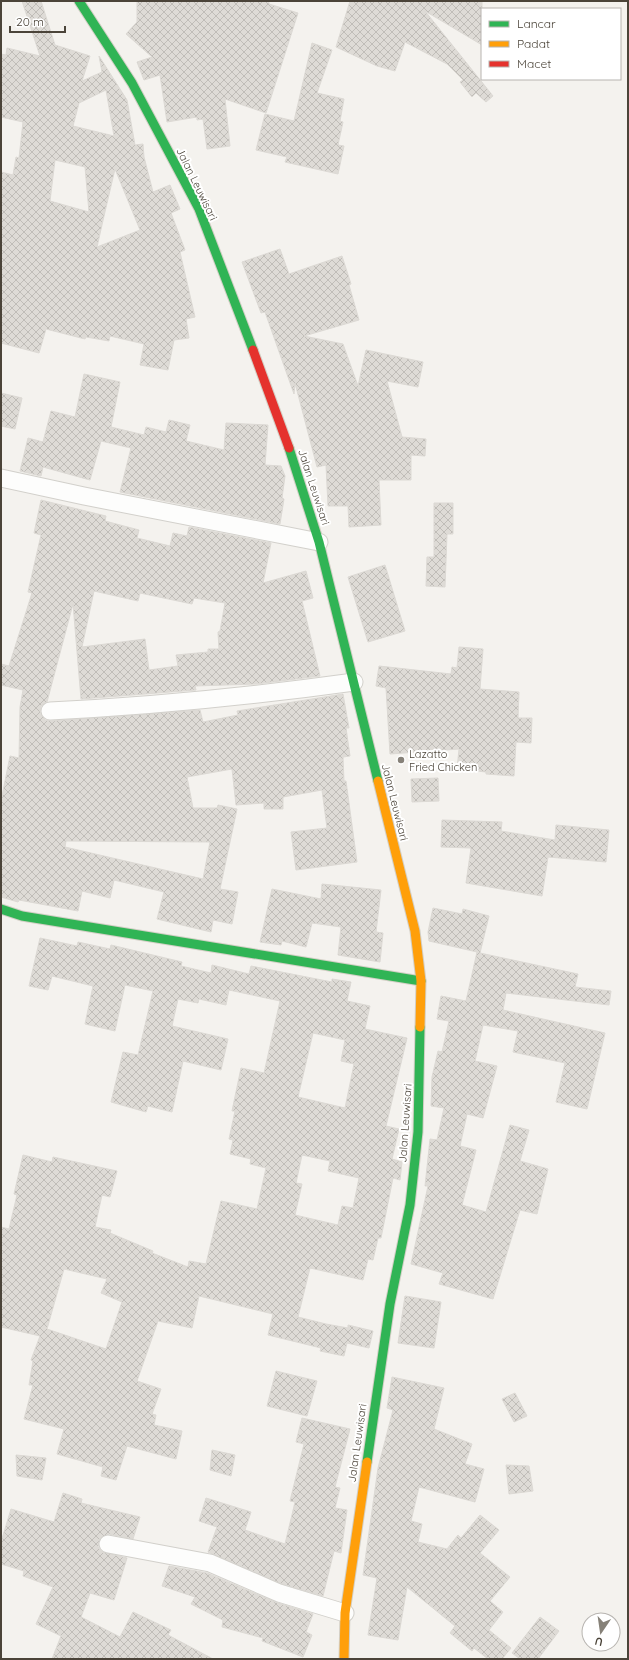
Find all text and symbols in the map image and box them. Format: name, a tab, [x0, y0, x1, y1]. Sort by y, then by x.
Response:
scale bar	[10, 8, 65, 34]
legend	[481, 8, 621, 80]
text: 20 m	[16, 14, 44, 29]
text: Lancar	[517, 16, 556, 31]
text: Padat	[517, 36, 550, 51]
text: Macet	[517, 56, 551, 71]
street label: Jalan Leuwisari	[173, 145, 221, 223]
street label: Jalan Leuwisari	[295, 447, 333, 527]
place label: Lazatto Fried Chicken	[409, 747, 477, 774]
marker: Lazatto Fried Chicken	[396, 755, 406, 765]
street label: Jalan Leuwisari	[379, 762, 411, 842]
street label: Jalan Leuwisari	[395, 1083, 415, 1163]
street label: Jalan Leuwisari	[345, 1403, 369, 1483]
north arrow	[581, 1612, 621, 1652]
text: U	[593, 1634, 604, 1649]

